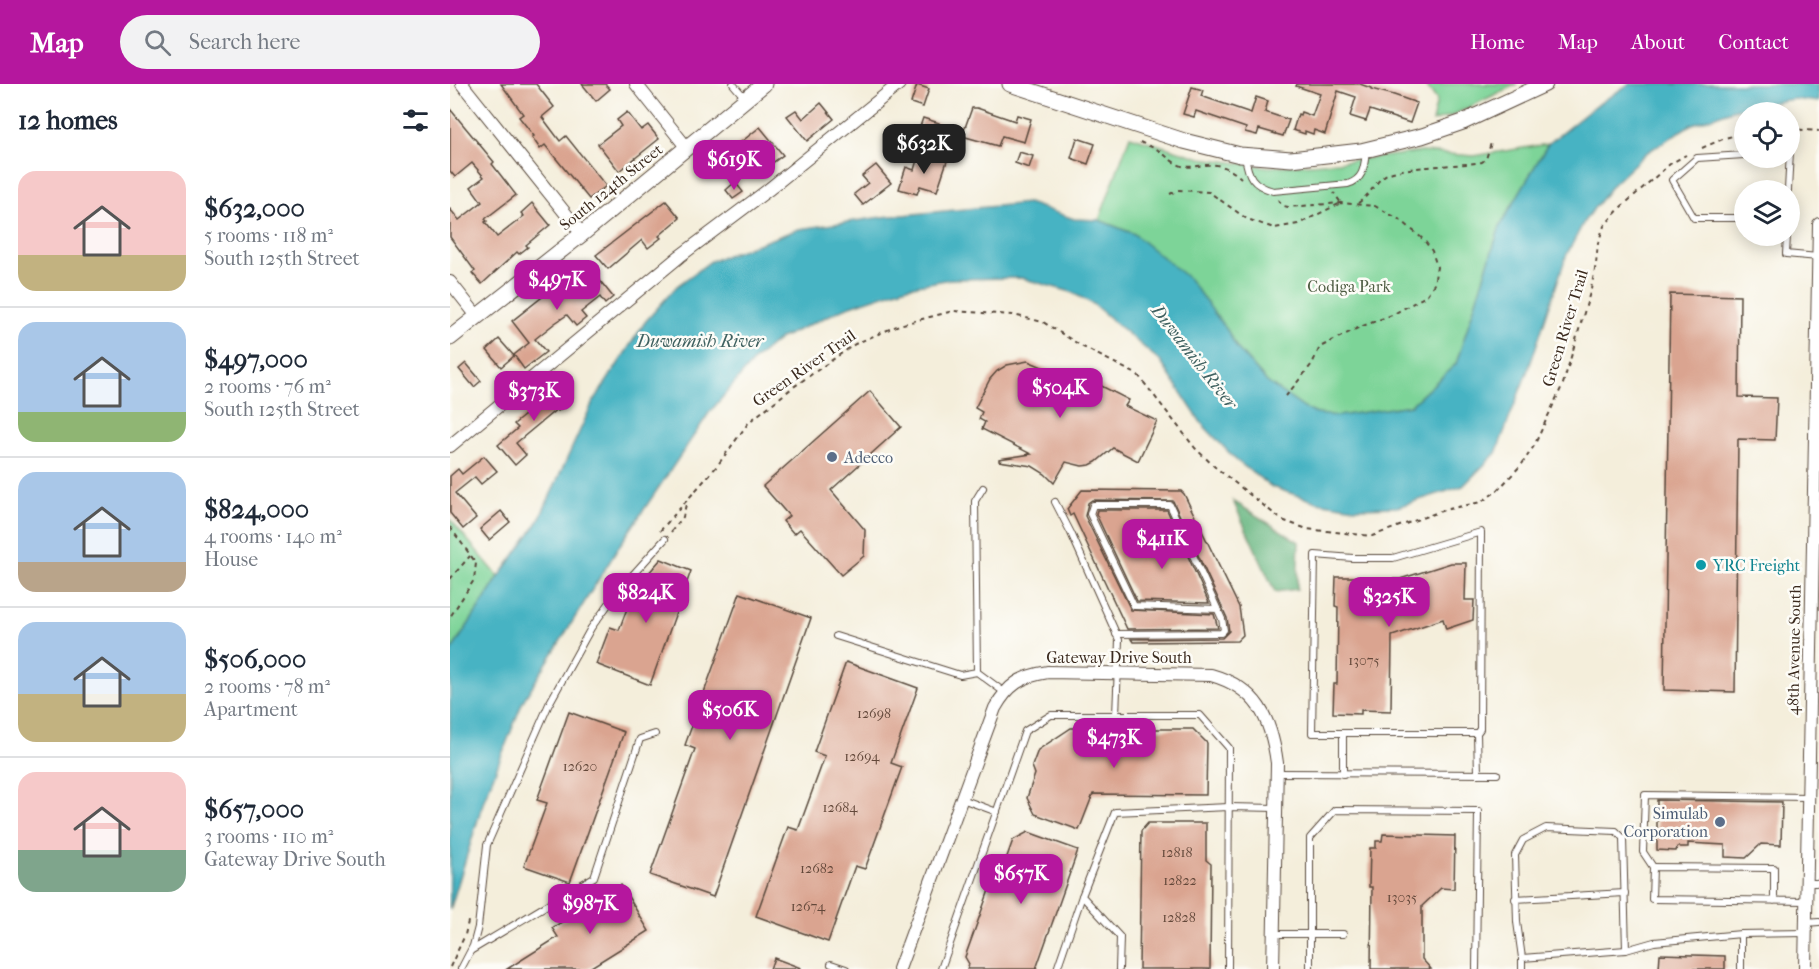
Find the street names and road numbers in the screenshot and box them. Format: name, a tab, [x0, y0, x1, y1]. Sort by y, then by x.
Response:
street label: South 124th Street	[556, 139, 667, 234]
street label: Green River Trail	[1538, 267, 1592, 389]
street label: Green River Trail	[749, 325, 860, 411]
street label: 48th Avenue South	[1783, 585, 1805, 715]
street label: Gateway Drive South	[1046, 648, 1192, 667]

